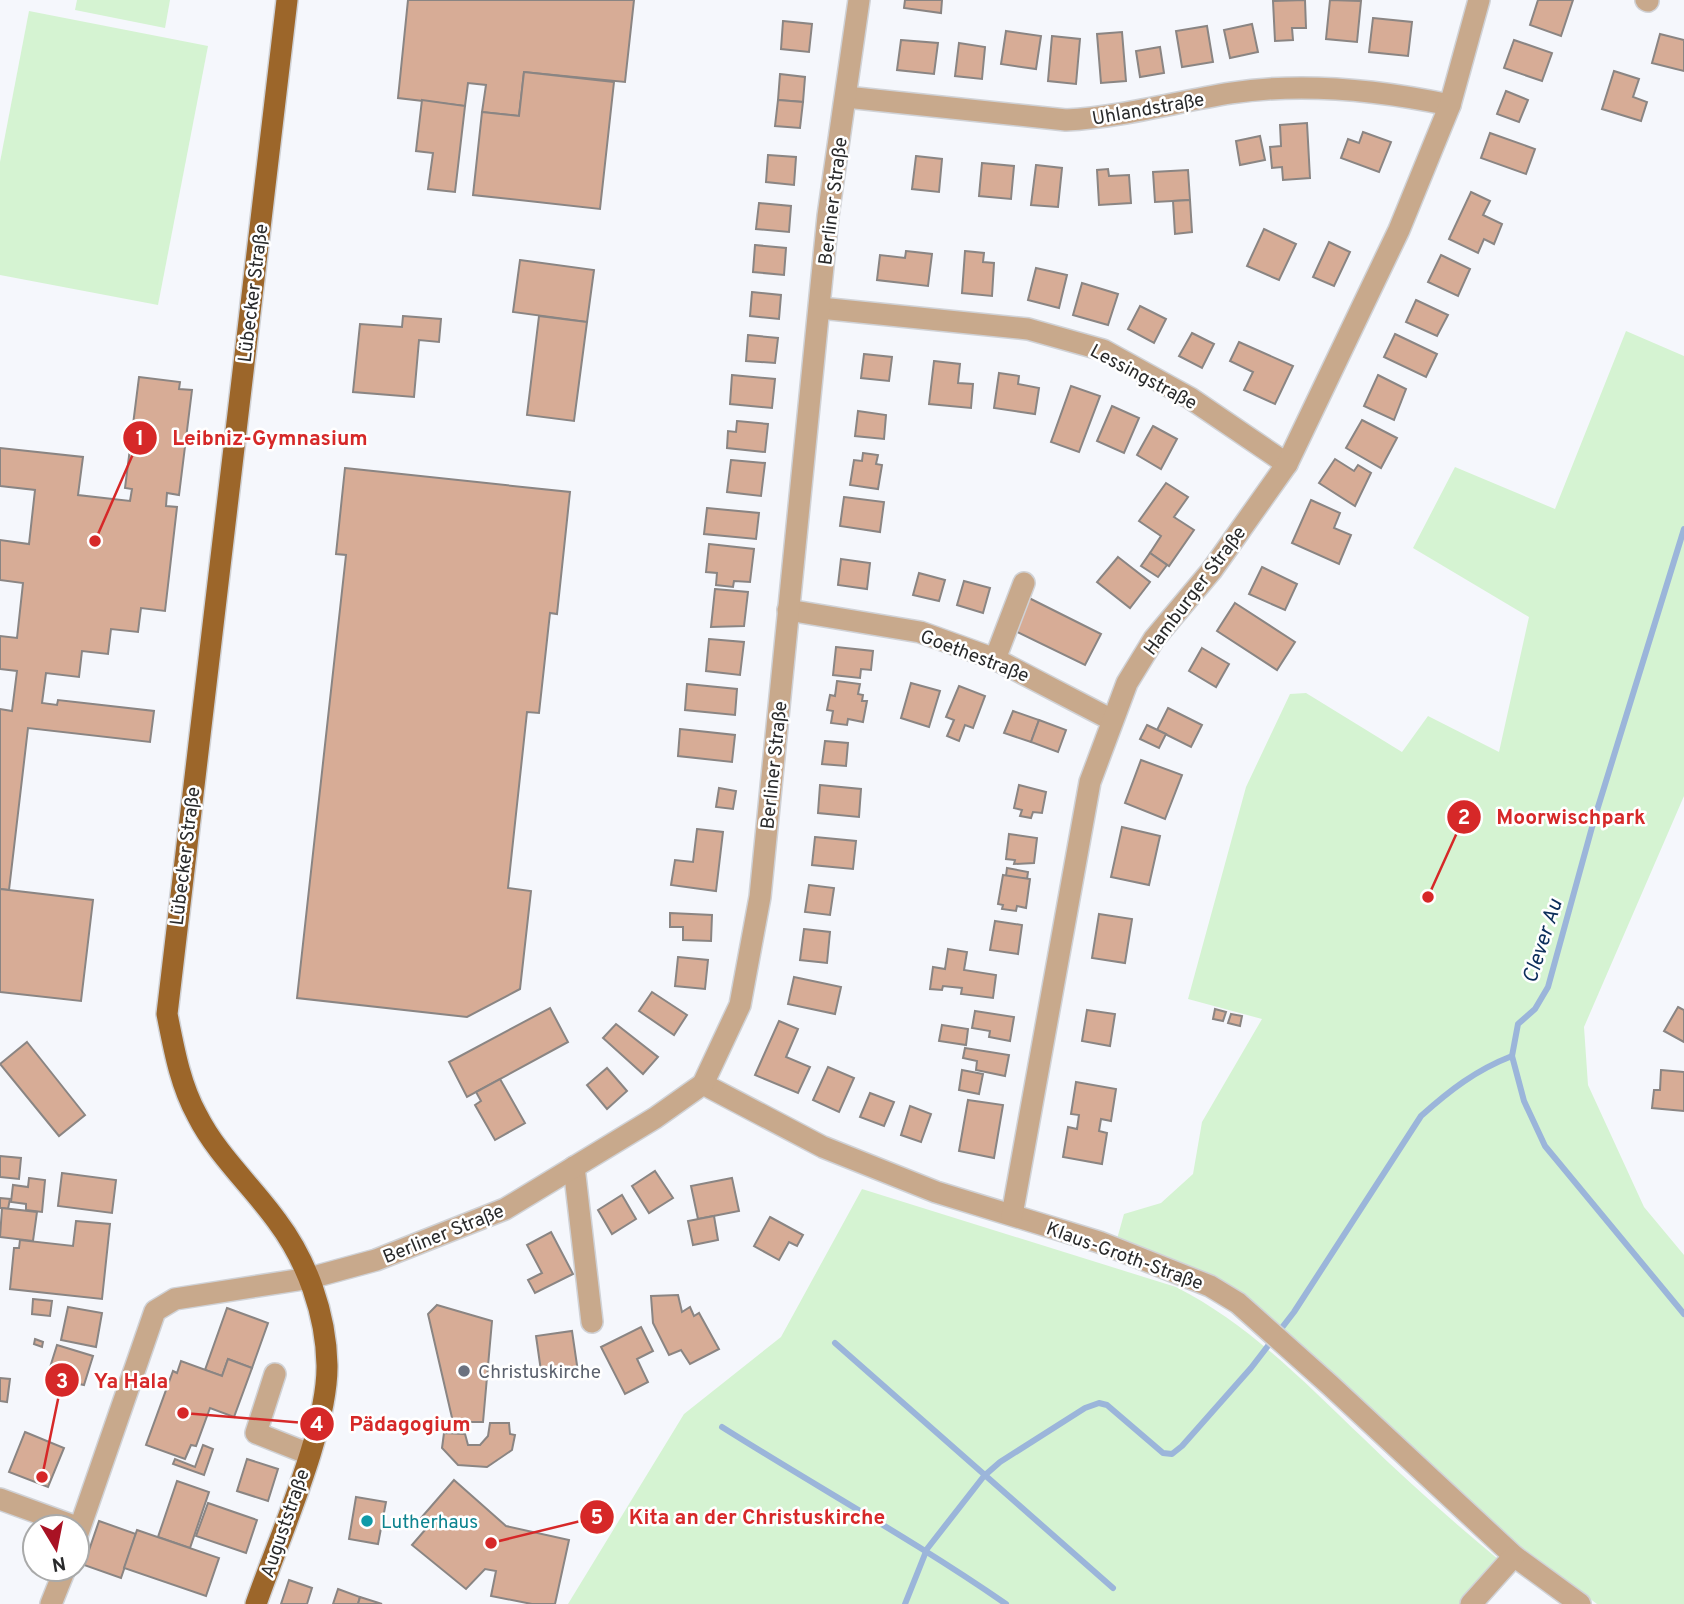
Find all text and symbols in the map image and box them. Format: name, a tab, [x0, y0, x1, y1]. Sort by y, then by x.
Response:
street label: Uhlandstraße	[1090, 88, 1206, 132]
street label: Berliner Straße	[814, 136, 854, 267]
street label: Lübecker Straße	[234, 223, 274, 364]
street label: Lessingstraße	[1085, 340, 1201, 416]
callout: Leibniz-Gymnasium	[123, 417, 381, 459]
text: 1	[136, 426, 144, 453]
text: Leibniz-Gymnasium	[172, 426, 368, 453]
street label: Hamburger Straße	[1139, 522, 1252, 661]
street label: Goethestraße	[916, 625, 1032, 689]
street label: Berliner Straße	[756, 700, 794, 830]
street label: Lübecker Straße	[166, 786, 206, 927]
callout: Moorwischpark	[1447, 796, 1660, 838]
text: 2	[1458, 805, 1470, 832]
text: Moorwischpark	[1496, 805, 1646, 832]
water label: Clever Au	[1517, 896, 1570, 987]
street label: Berliner Straße	[380, 1200, 508, 1270]
street label: Klaus-Groth-Straße	[1043, 1217, 1206, 1296]
callout: Ya Hala	[45, 1359, 182, 1401]
place label: Christuskirche	[478, 1361, 601, 1385]
marker: Christuskirche	[456, 1363, 472, 1379]
text: 3	[56, 1369, 68, 1396]
text: Ya Hala	[94, 1369, 168, 1396]
callout: Pädagogium	[300, 1403, 484, 1445]
text: 4	[310, 1412, 324, 1439]
text: Pädagogium	[349, 1412, 471, 1439]
street label: Auguststraße	[256, 1466, 316, 1581]
callout: Kita an der Christuskirche	[580, 1496, 899, 1538]
text: 5	[591, 1505, 603, 1532]
text: Kita an der Christuskirche	[629, 1505, 885, 1532]
place label: Lutherhaus	[381, 1511, 478, 1535]
north arrow	[21, 1513, 91, 1583]
marker: Lutherhaus	[359, 1513, 375, 1529]
text: N	[50, 1550, 67, 1576]

